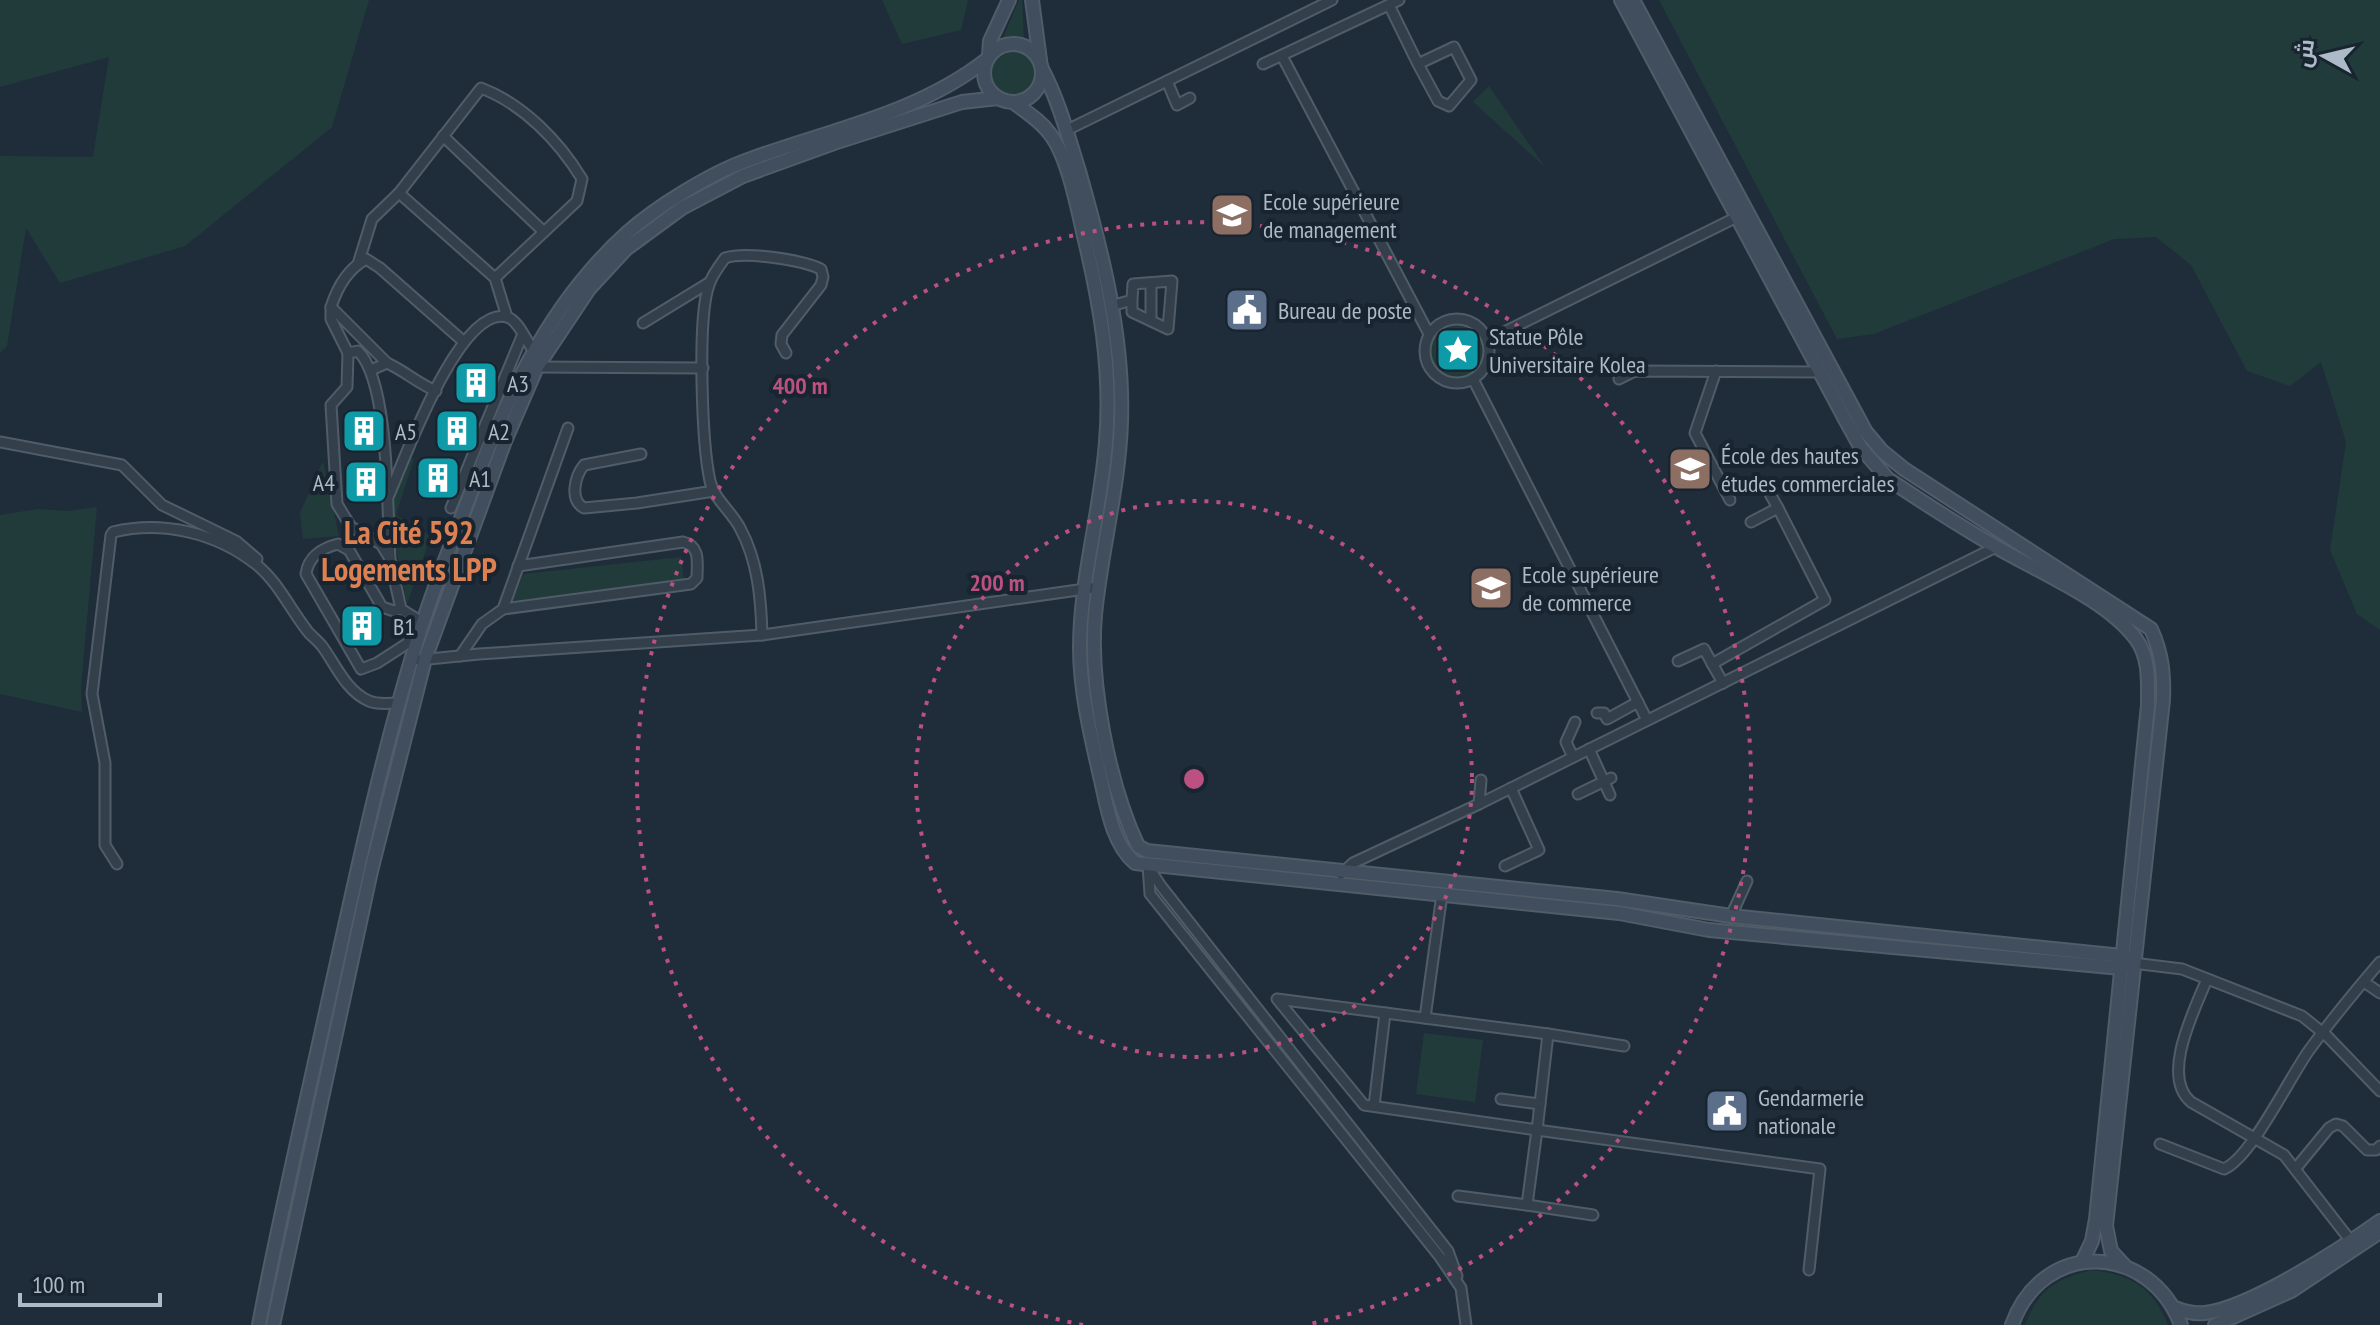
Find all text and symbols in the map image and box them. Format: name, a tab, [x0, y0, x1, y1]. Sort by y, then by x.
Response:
north arrow	[2284, 16, 2364, 96]
text: ش	[2288, 37, 2320, 69]
place label: Ecole supérieure de management	[1263, 186, 1400, 245]
school or university icon: Ecole supérieure de management	[1208, 191, 1256, 239]
public building icon: Bureau de poste	[1223, 286, 1271, 334]
place label: Bureau de poste	[1278, 295, 1412, 326]
place label: Statue Pôle Universitaire Kolea	[1489, 321, 1646, 380]
place icon: Statue Pôle Universitaire Kolea	[1434, 326, 1482, 374]
building icon: A3	[452, 359, 500, 407]
place label: A3	[507, 368, 529, 399]
text: 400 m	[772, 370, 828, 401]
building icon: A5	[340, 407, 388, 455]
building icon: A2	[433, 407, 481, 455]
place label: A5	[395, 416, 417, 447]
place label: A2	[488, 416, 510, 447]
place label: École des hautes études commerciales	[1721, 440, 1895, 499]
school or university icon: École des hautes études commerciales	[1666, 445, 1714, 493]
building icon: A1	[414, 454, 462, 502]
building icon: A4	[342, 458, 390, 506]
place label: A1	[469, 463, 491, 494]
place label: A4	[313, 467, 335, 498]
district label: La Cité 592 Logements LPP	[321, 511, 497, 590]
place label: Ecole supérieure de commerce	[1522, 559, 1659, 618]
school or university icon: Ecole supérieure de commerce	[1467, 564, 1515, 612]
text: 200 m	[969, 567, 1025, 598]
building icon: B1	[338, 602, 386, 650]
place label: B1	[393, 611, 415, 642]
centre of rings	[1180, 765, 1208, 793]
place label: Gendarmerie nationale	[1758, 1082, 1864, 1141]
public building icon: Gendarmerie nationale	[1703, 1087, 1751, 1135]
scale bar	[20, 1257, 160, 1307]
text: 100 m	[32, 1269, 85, 1300]

